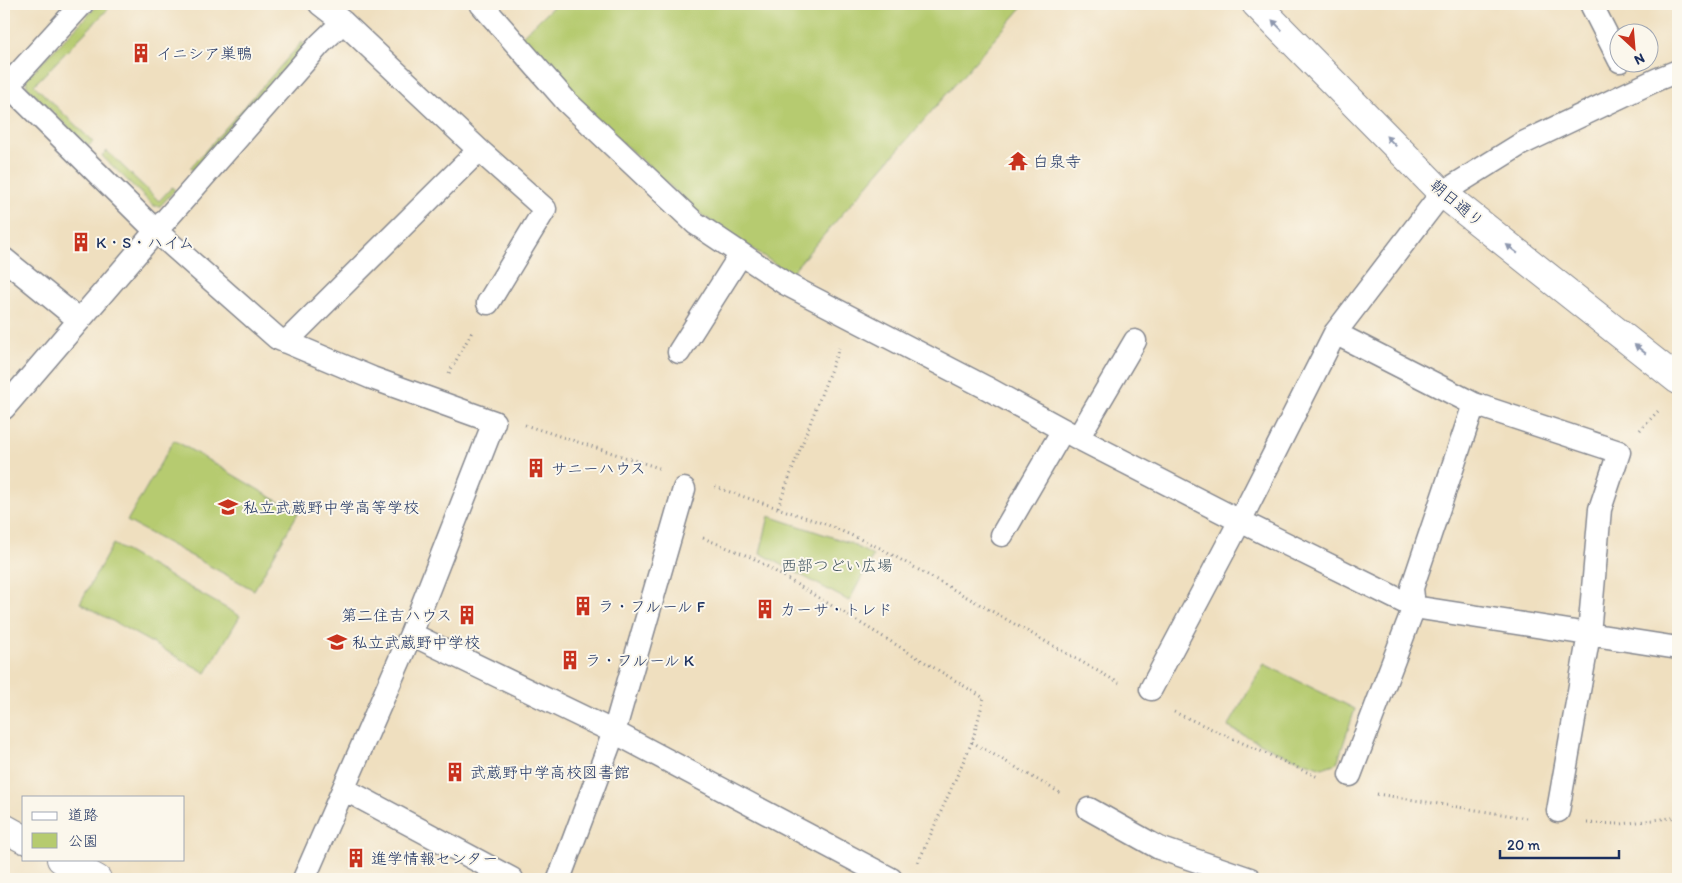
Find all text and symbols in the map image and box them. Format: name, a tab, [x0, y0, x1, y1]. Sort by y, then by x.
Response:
one-way arrow	[1271, 19, 1283, 31]
north arrow	[1610, 22, 1660, 72]
building icon: イニシア巣鴨	[130, 42, 152, 64]
place label: イニシア巣鴨	[156, 44, 252, 63]
text: N	[1632, 50, 1647, 69]
one-way arrow	[1385, 135, 1397, 147]
temple icon: 白泉寺	[1007, 150, 1029, 172]
place label: 白泉寺	[1033, 152, 1081, 171]
street label: 朝日通り	[1426, 175, 1488, 231]
building icon: K・S・ハイム	[70, 231, 92, 253]
place label: K・S・ハイム	[96, 233, 195, 252]
one-way arrow	[1506, 243, 1519, 254]
one-way arrow	[1634, 344, 1647, 355]
building icon: サニーハウス	[525, 457, 547, 479]
place label: サニーハウス	[551, 459, 646, 478]
school or university icon: 私立武蔵野中学高等学校	[217, 496, 239, 518]
place label: 私立武蔵野中学高等学校	[243, 498, 419, 517]
park label: 西部つどい広場	[781, 556, 893, 575]
building icon: ラ・フルール F	[572, 595, 594, 617]
place label: ラ・フルール F	[598, 597, 706, 616]
building icon: カーサ・トレド	[754, 598, 776, 620]
place label: カーサ・トレド	[780, 600, 893, 619]
building icon: 第二住吉ハウス	[456, 604, 478, 626]
place label: 第二住吉ハウス	[341, 606, 452, 625]
school or university icon: 私立武蔵野中学校	[326, 631, 348, 653]
place label: 私立武蔵野中学校	[352, 633, 480, 652]
building icon: ラ・フルール K	[559, 649, 581, 671]
place label: ラ・フルール K	[585, 651, 695, 670]
building icon: 武蔵野中学高校図書館	[444, 761, 466, 783]
place label: 武蔵野中学高校図書館	[470, 763, 630, 782]
legend	[22, 796, 185, 860]
text: 道路	[68, 806, 98, 824]
scale bar	[1500, 828, 1618, 860]
text: 公園	[68, 832, 98, 850]
text: 20 m	[1507, 836, 1541, 854]
building icon: 進学情報センター	[345, 847, 367, 869]
place label: 進学情報センター	[371, 849, 498, 868]

